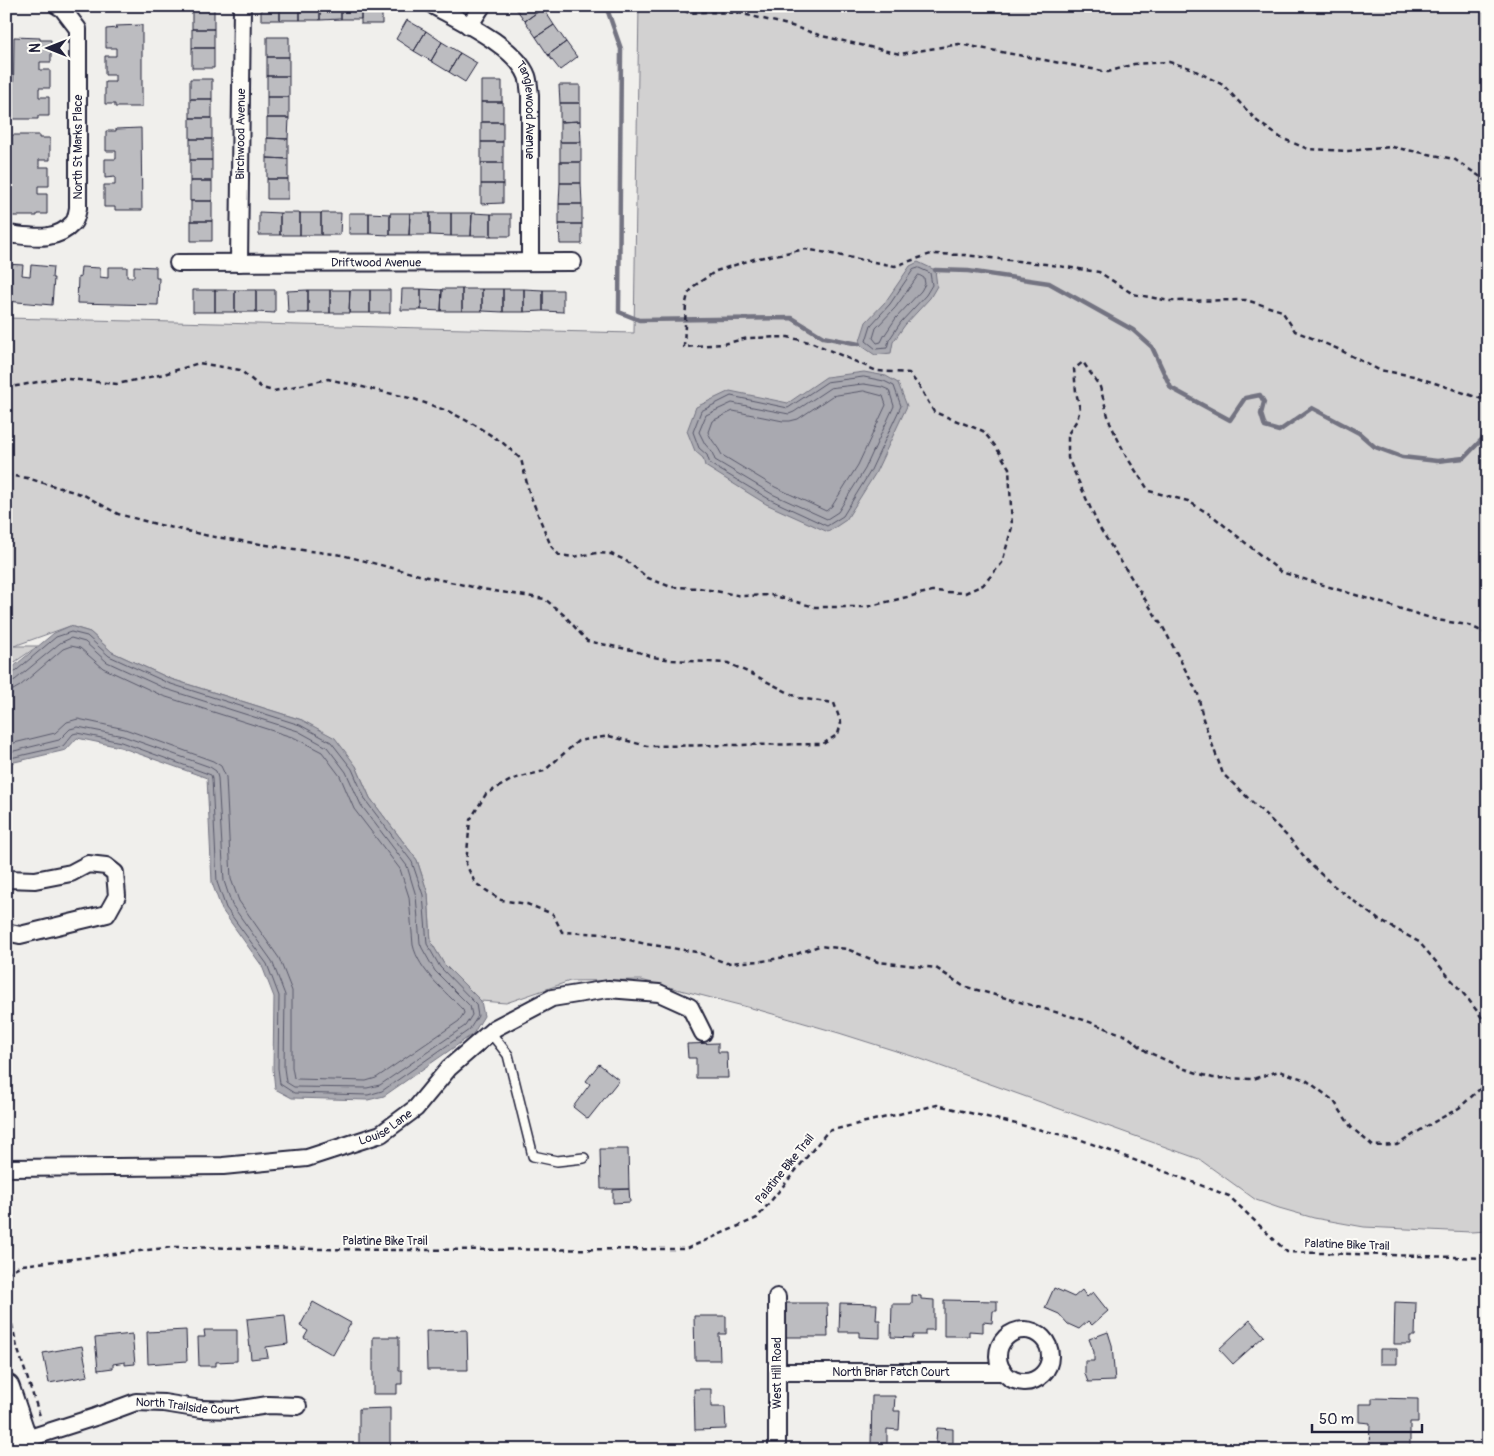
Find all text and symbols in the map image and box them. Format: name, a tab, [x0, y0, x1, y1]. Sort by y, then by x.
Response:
north arrow	[22, 22, 72, 72]
text: N	[27, 43, 44, 53]
street label: Tanglewood Avenue	[513, 58, 538, 159]
street label: Birchwood Avenue	[232, 88, 249, 180]
street label: North St Marks Place	[71, 94, 86, 199]
street label: Driftwood Avenue	[331, 255, 421, 270]
street label: Louise Lane	[357, 1106, 415, 1148]
street label: Palatine Bike Trail	[752, 1131, 818, 1207]
street label: Palatine Bike Trail	[342, 1234, 428, 1249]
street label: Palatine Bike Trail	[1304, 1236, 1390, 1254]
street label: West Hill Road	[770, 1337, 785, 1409]
street label: North Briar Patch Court	[832, 1365, 950, 1380]
street label: North Trailside Court	[135, 1394, 241, 1418]
scale bar	[1312, 1401, 1422, 1433]
text: 50 m	[1319, 1410, 1354, 1429]

